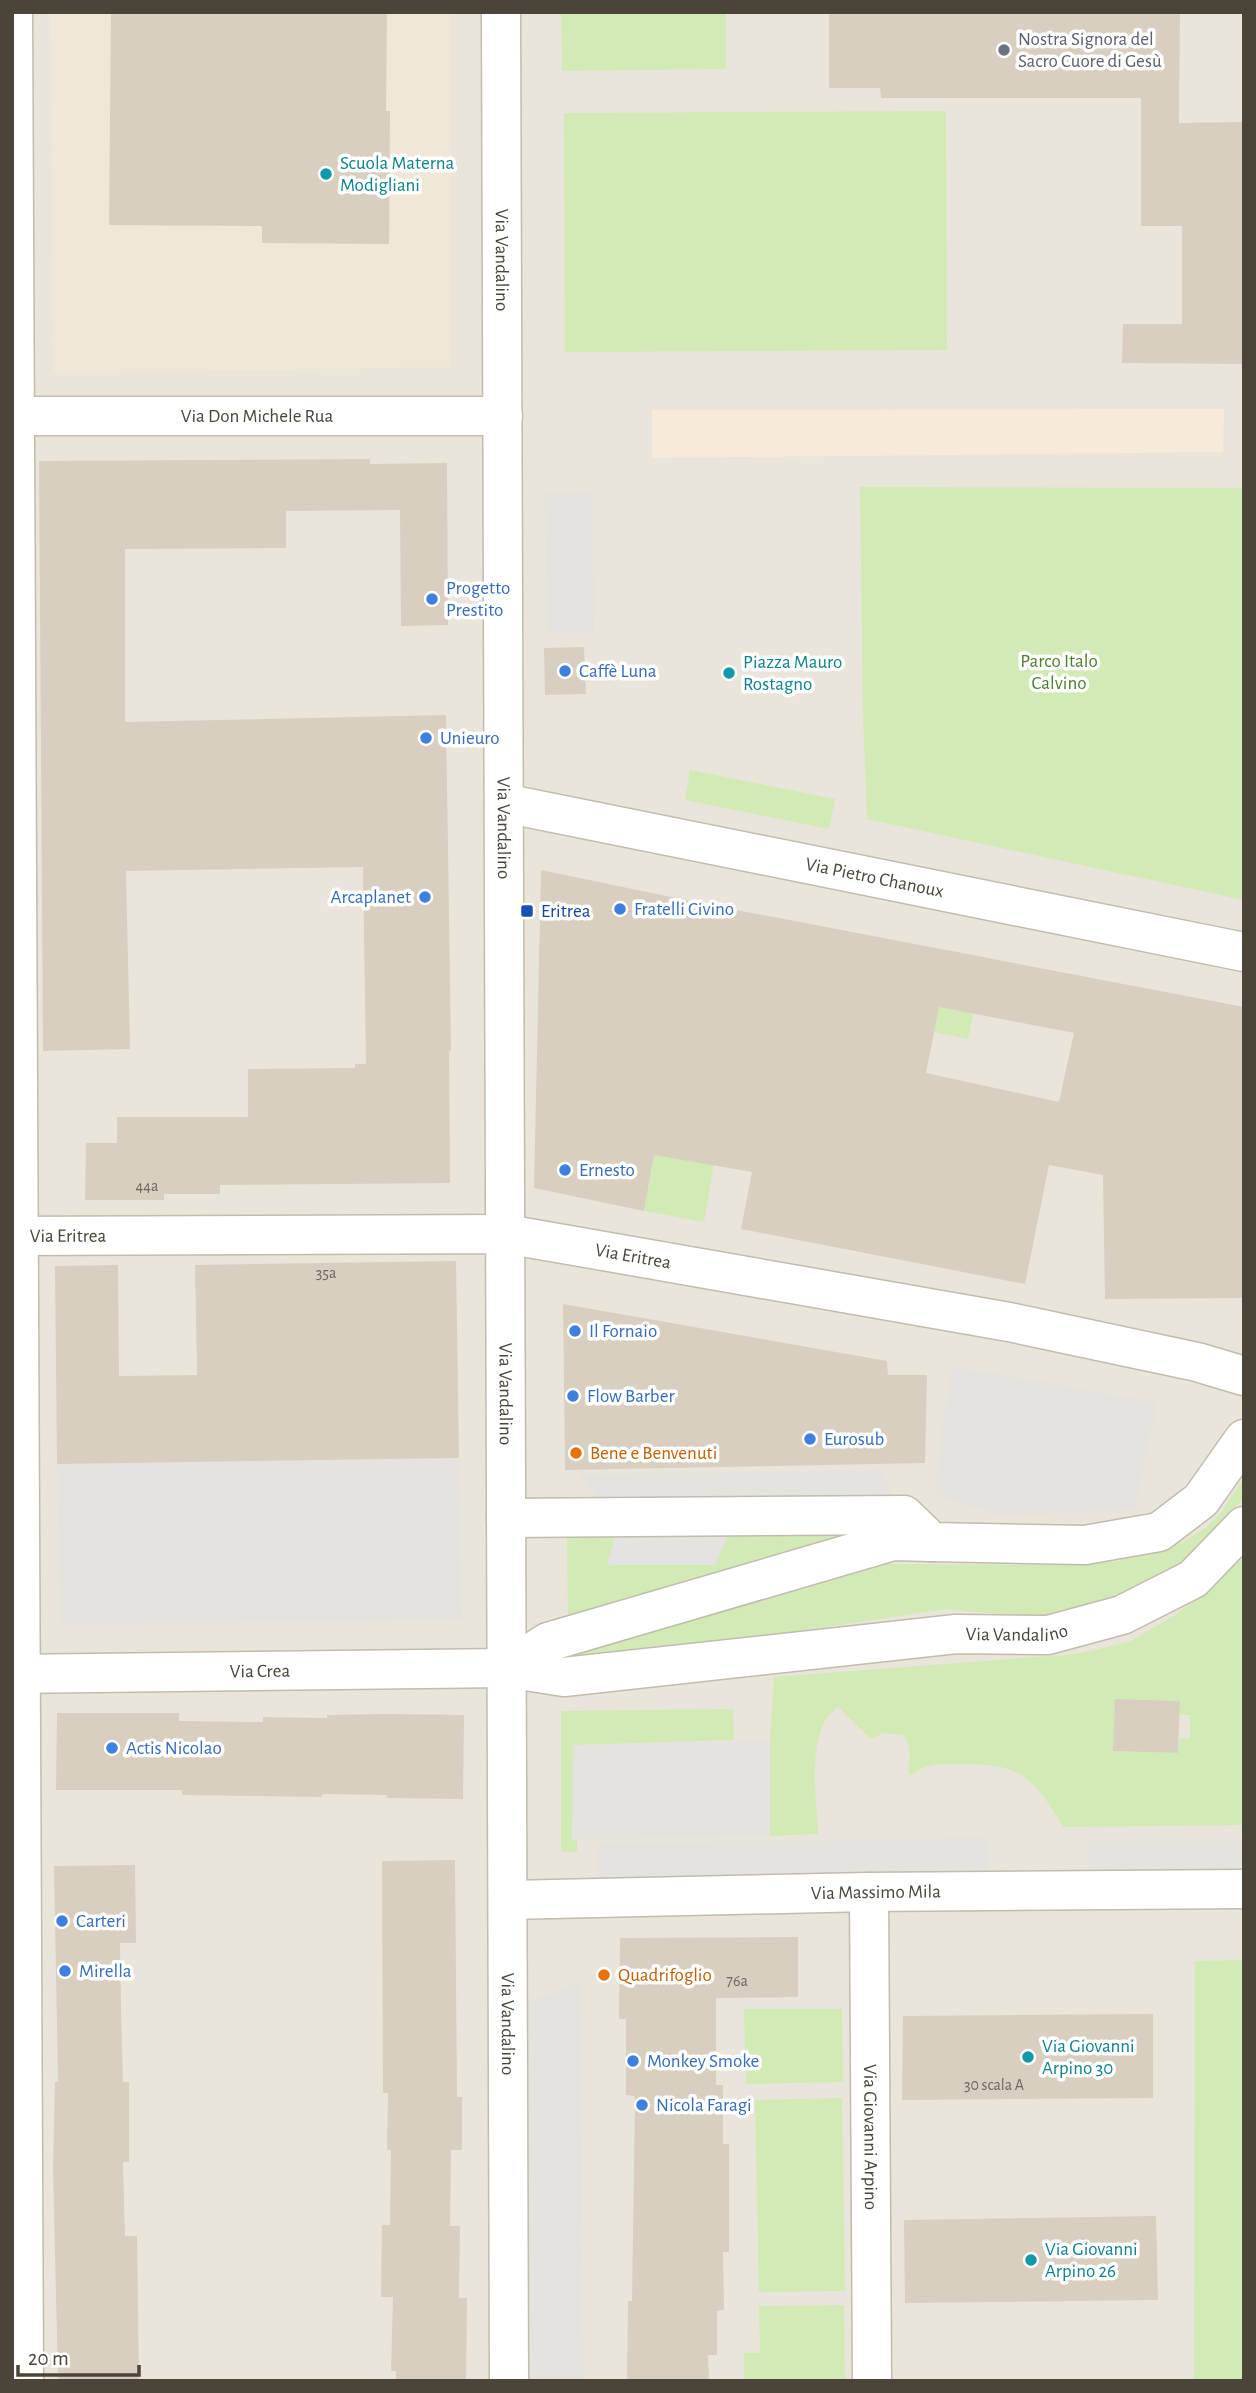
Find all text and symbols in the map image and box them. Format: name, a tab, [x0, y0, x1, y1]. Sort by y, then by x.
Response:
place label: Nostra Signora del Sacro Cuore di Gesù	[1018, 30, 1162, 71]
marker: Nostra Signora del Sacro Cuore di Gesù	[996, 42, 1012, 58]
place label: Scuola Materna Modigliani	[340, 154, 455, 195]
marker: Scuola Materna Modigliani	[318, 166, 334, 182]
street label: Via Vandalino	[492, 209, 512, 311]
street label: Via Don Michele Rua	[181, 407, 333, 426]
place label: Progetto Prestito	[446, 579, 510, 620]
marker: Progetto Prestito	[424, 591, 440, 607]
park label: Parco Italo Calvino	[1020, 652, 1098, 693]
place label: Piazza Mauro Rostagno	[743, 653, 842, 694]
place label: Caffè Luna	[579, 662, 657, 681]
marker: Caffè Luna	[557, 663, 573, 679]
marker: Piazza Mauro Rostagno	[721, 665, 737, 681]
place label: Unieuro	[440, 729, 500, 748]
marker: Unieuro	[418, 730, 434, 746]
street label: Via Vandalino	[494, 777, 513, 879]
street label: Via Pietro Chanoux	[804, 854, 945, 901]
place label: Arcaplanet	[331, 888, 411, 907]
marker: Arcaplanet	[417, 889, 433, 905]
place label: Fratelli Civino	[634, 900, 734, 919]
marker: Fratelli Civino	[612, 901, 628, 917]
place label: Eritrea	[541, 902, 591, 921]
marker: Eritrea	[519, 903, 535, 919]
place label: Ernesto	[579, 1161, 635, 1180]
marker: Ernesto	[557, 1162, 573, 1178]
house number: 44a	[136, 1178, 158, 1194]
street label: Via Eritrea	[30, 1226, 107, 1245]
street label: Via Eritrea	[594, 1240, 673, 1272]
house number: 35a	[316, 1265, 336, 1281]
place label: Il Fornaio	[589, 1322, 657, 1341]
marker: Il Fornaio	[567, 1323, 583, 1339]
street label: Via Vandalino	[496, 1343, 515, 1445]
place label: Flow Barber	[587, 1387, 675, 1406]
marker: Flow Barber	[565, 1388, 581, 1404]
place label: Eurosub	[824, 1430, 884, 1449]
marker: Eurosub	[802, 1431, 818, 1447]
place label: Bene e Benvenuti	[590, 1444, 717, 1463]
marker: Bene e Benvenuti	[568, 1445, 584, 1461]
street label: Via Vandalino	[966, 1621, 1070, 1645]
street label: Via Crea	[230, 1661, 291, 1681]
place label: Actis Nicolao	[126, 1739, 222, 1758]
marker: Actis Nicolao	[104, 1740, 120, 1756]
street label: Via Massimo Mila	[811, 1882, 941, 1903]
place label: Carteri	[76, 1912, 126, 1931]
marker: Carteri	[54, 1913, 70, 1929]
place label: Mirella	[79, 1962, 132, 1981]
marker: Mirella	[57, 1963, 73, 1979]
place label: Quadrifoglio	[618, 1966, 712, 1985]
marker: Quadrifoglio	[596, 1967, 612, 1983]
street label: Via Vandalino	[498, 1973, 517, 2075]
house number: 76a	[726, 1973, 748, 1989]
place label: Via Giovanni Arpino 30	[1042, 2037, 1135, 2078]
marker: Via Giovanni Arpino 30	[1020, 2049, 1036, 2065]
place label: Monkey Smoke	[647, 2052, 759, 2071]
marker: Monkey Smoke	[625, 2053, 641, 2069]
street label: Via Giovanni Arpino	[861, 2064, 880, 2210]
house number: 30 scala A	[964, 2077, 1024, 2093]
place label: Nicola Faragi	[656, 2096, 752, 2115]
marker: Nicola Faragi	[634, 2097, 650, 2113]
place label: Via Giovanni Arpino 26	[1045, 2240, 1138, 2281]
marker: Via Giovanni Arpino 26	[1023, 2252, 1039, 2268]
scale bar	[18, 2334, 138, 2378]
text: 20 m	[28, 2348, 69, 2369]

